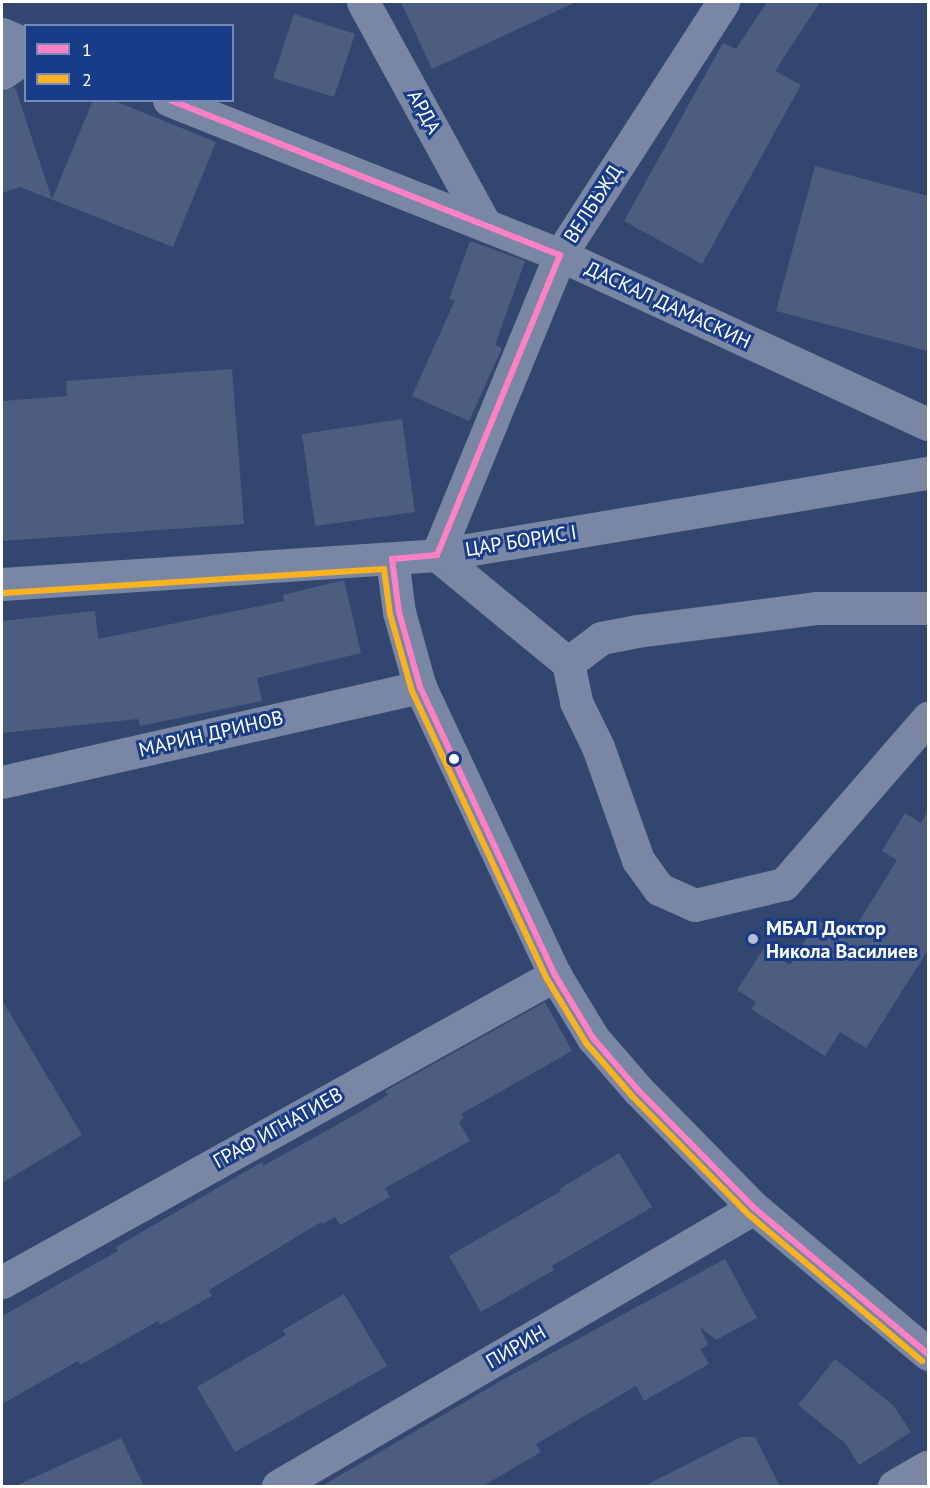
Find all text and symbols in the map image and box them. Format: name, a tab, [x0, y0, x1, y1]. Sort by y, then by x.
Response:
legend	[24, 24, 234, 102]
text: 1	[82, 38, 92, 61]
text: 2	[82, 68, 92, 91]
street label: АРДА	[402, 86, 446, 138]
street label: ВЕЛБЪЖД	[559, 160, 627, 248]
street label: ДАСКАЛ ДАМАСКИН	[581, 256, 755, 354]
street label: ЦАР БОРИС I	[463, 520, 579, 562]
street label: МАРИН ДРИНОВ	[136, 706, 286, 762]
unlabelled marker	[448, 753, 460, 765]
place label: МБАЛ Доктор Никола Василиев	[766, 916, 918, 963]
marker: МБАЛ Доктор Никола Василиев	[744, 930, 762, 948]
street label: ГРАФ ИГНАТИЕВ	[209, 1083, 347, 1173]
street label: ПИРИН	[482, 1320, 550, 1374]

